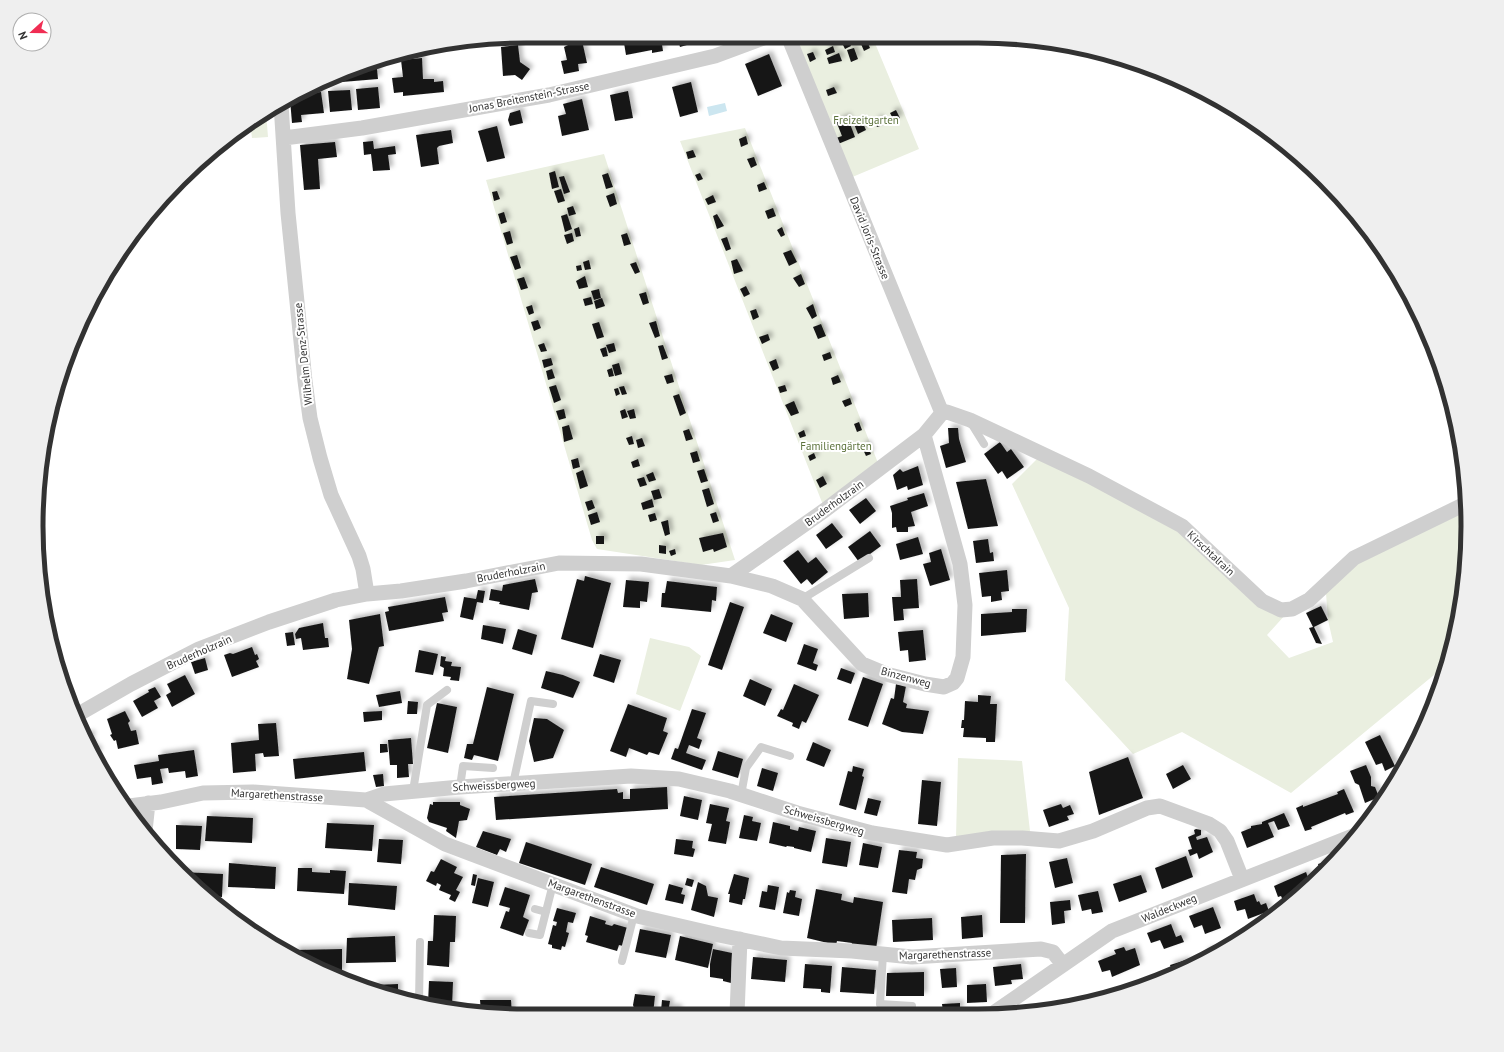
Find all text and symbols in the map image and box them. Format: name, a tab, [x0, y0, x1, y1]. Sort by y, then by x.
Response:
north arrow	[12, 12, 52, 52]
text: N	[15, 30, 30, 41]
street label: Jonas Breitenstein-Strasse	[467, 78, 591, 116]
park label: Freizeitgarten	[833, 113, 899, 127]
street label: David Joris-Strasse	[847, 195, 893, 282]
street label: Wilhelm Denz-Strasse	[291, 302, 315, 406]
park label: Familiengärten	[800, 439, 872, 453]
street label: Bruderholzrain	[802, 477, 866, 529]
street label: Kirschtalrain	[1184, 528, 1238, 578]
street label: Bruderholzrain	[476, 558, 546, 586]
street label: Bruderholzrain	[164, 631, 234, 673]
street label: Binzenweg	[880, 664, 933, 690]
street label: Schweissbergweg	[452, 776, 536, 794]
street label: Margarethenstrasse	[231, 786, 324, 804]
street label: Schweissbergweg	[782, 802, 866, 838]
street label: Margarethenstrasse	[546, 876, 638, 921]
street label: Waldeckweg	[1139, 891, 1199, 925]
street label: Margarethenstrasse	[899, 945, 992, 963]

